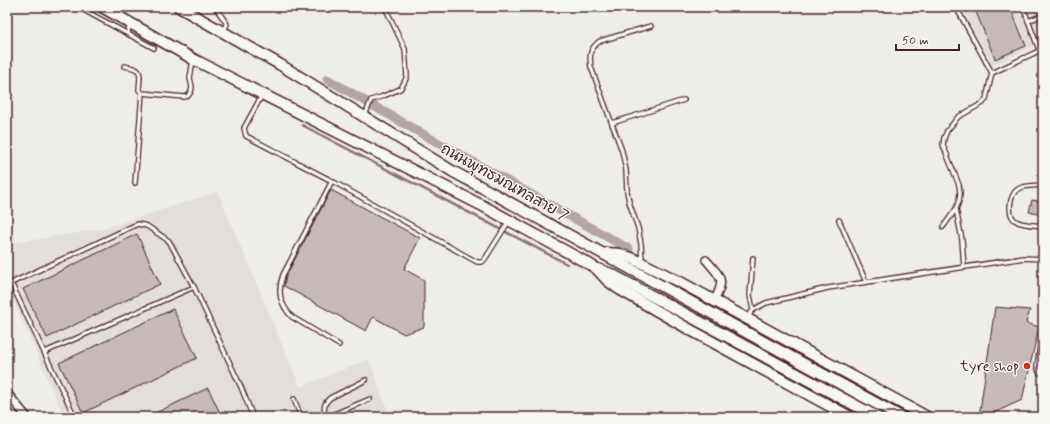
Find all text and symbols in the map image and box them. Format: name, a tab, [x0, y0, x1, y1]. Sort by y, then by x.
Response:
scale bar	[896, 26, 959, 52]
text: 50 m	[902, 33, 929, 49]
street label: ถนนพุทธมณฑลสาย 7	[437, 139, 572, 227]
place label: tyre shop	[959, 357, 1019, 377]
marker: tyre shop	[1022, 361, 1032, 371]

